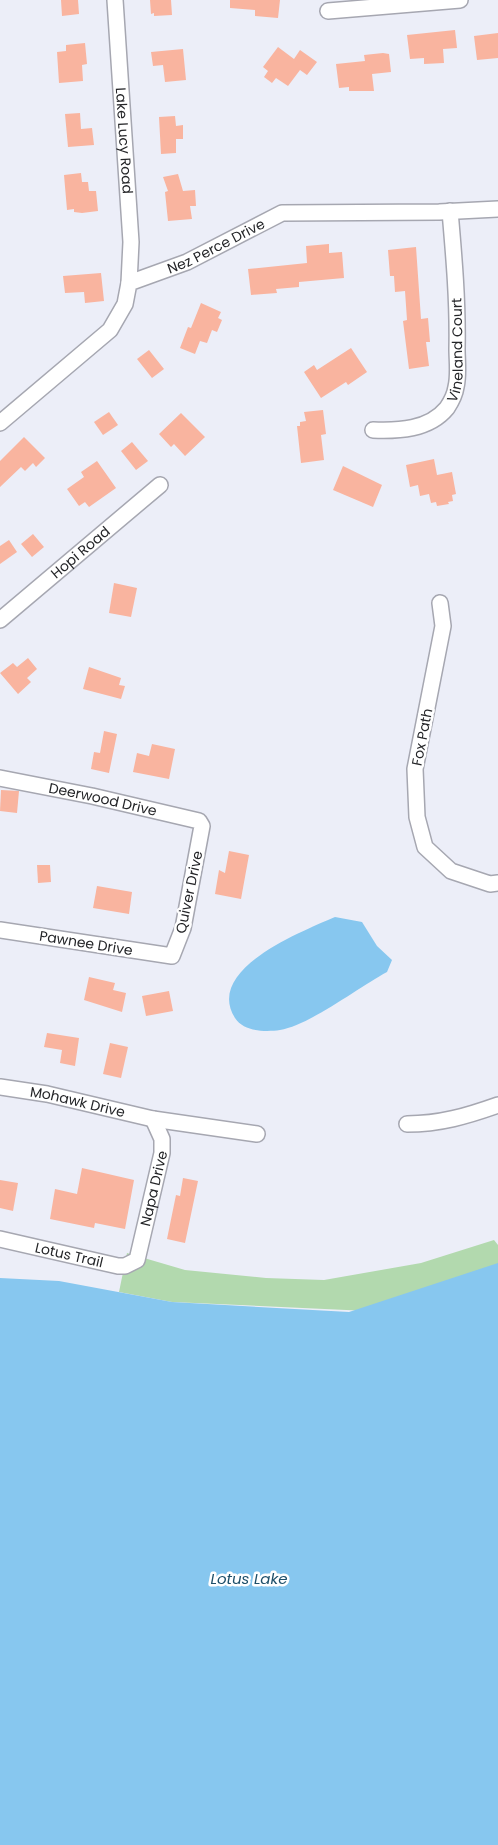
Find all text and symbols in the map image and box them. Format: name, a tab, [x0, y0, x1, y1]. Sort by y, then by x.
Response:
street label: Lake Lucy Road	[111, 87, 138, 195]
street label: Nez Perce Drive	[164, 213, 269, 278]
street label: Vineland Court	[442, 297, 468, 406]
street label: Hopi Road	[46, 522, 114, 583]
street label: Fox Path	[407, 707, 437, 767]
street label: Deerwood Drive	[47, 778, 159, 821]
street label: Quiver Drive	[170, 849, 208, 935]
street label: Pawnee Drive	[38, 926, 134, 960]
street label: Mohawk Drive	[29, 1082, 127, 1122]
street label: Napa Drive	[135, 1148, 172, 1228]
street label: Lotus Trail	[33, 1237, 105, 1272]
water label: Lotus Lake	[210, 1568, 288, 1589]

